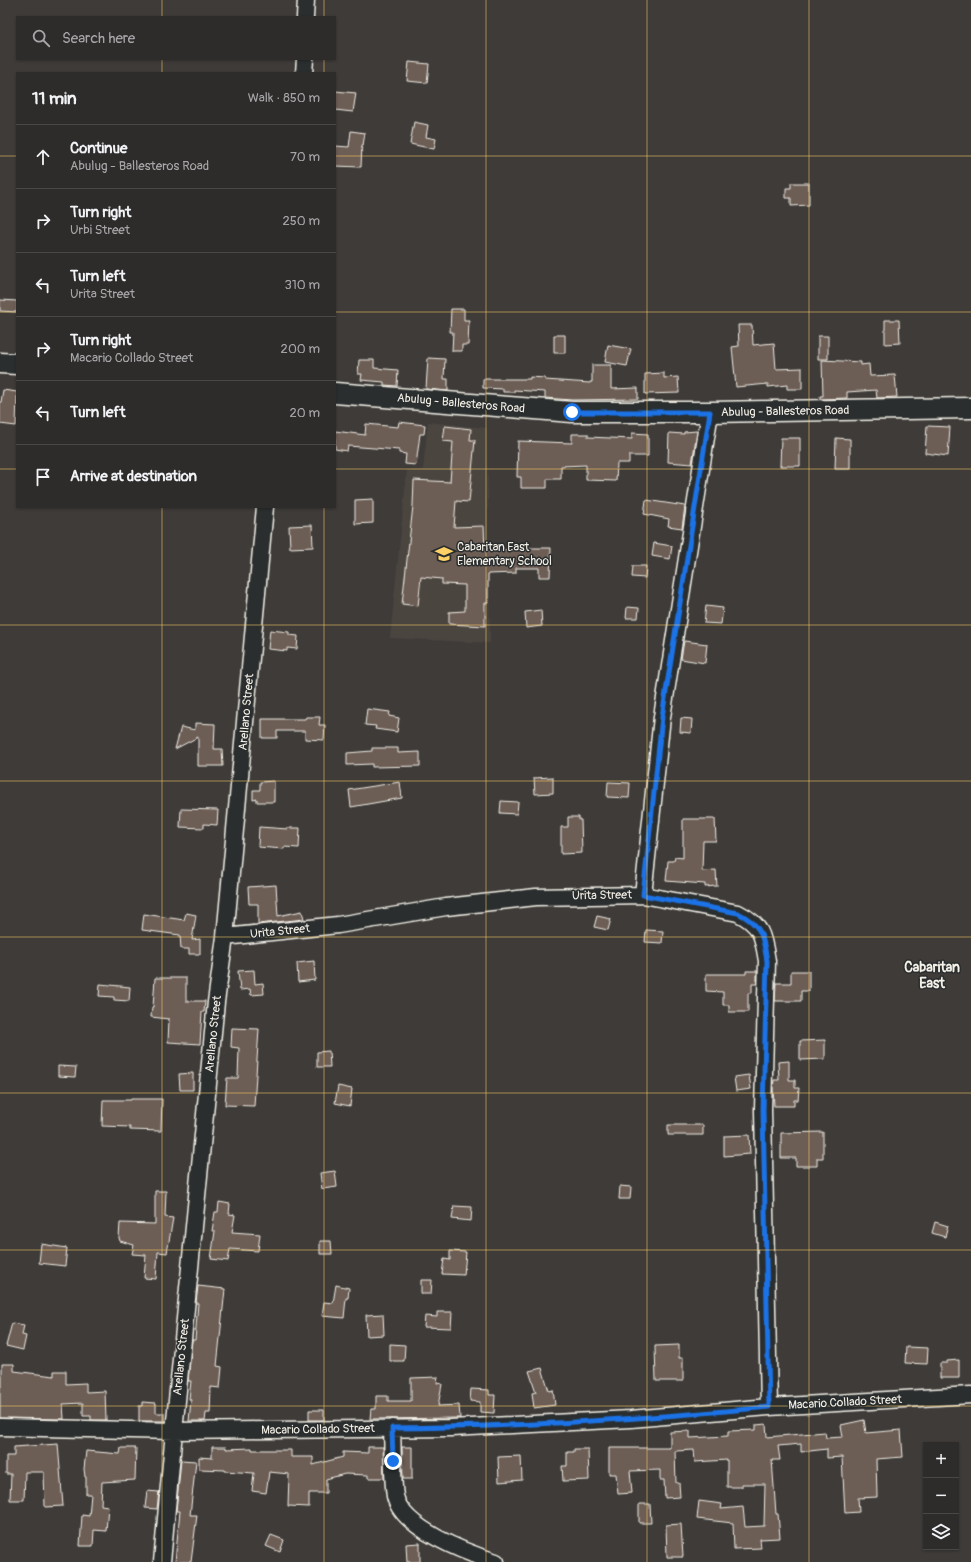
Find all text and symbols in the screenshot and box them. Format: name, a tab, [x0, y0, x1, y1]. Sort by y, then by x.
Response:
search box	[16, 16, 336, 60]
icon: search	[30, 27, 52, 49]
text: Search here	[62, 29, 135, 48]
text: 11 min	[32, 88, 77, 109]
text: Walk · 850 m	[248, 90, 320, 106]
text: Continue	[70, 139, 128, 158]
icon: ahead	[32, 146, 54, 168]
text: 70 m	[290, 149, 320, 165]
text: Abulug - Ballesteros Road	[70, 158, 209, 174]
text: Turn right	[70, 203, 131, 222]
icon: right	[32, 210, 54, 232]
text: 250 m	[282, 213, 320, 229]
text: Urbi Street	[70, 222, 130, 238]
text: Turn left	[70, 267, 126, 286]
icon: left	[32, 274, 54, 296]
text: 310 m	[284, 277, 320, 293]
text: Urita Street	[70, 286, 135, 302]
text: Turn right	[70, 331, 131, 350]
icon: right	[32, 338, 54, 360]
text: 200 m	[281, 341, 320, 357]
text: Macario Collado Street	[70, 350, 193, 366]
street label: Abulug - Ballesteros Road	[396, 390, 526, 417]
icon: left	[32, 402, 54, 424]
text: Turn left	[70, 403, 126, 422]
route start	[563, 403, 581, 421]
street label: Abulug - Ballesteros Road	[721, 403, 849, 420]
text: 20 m	[289, 405, 320, 421]
icon: arrive	[32, 466, 54, 488]
text: Arrive at destination	[70, 467, 197, 486]
place label: Cabaritan East Elementary School	[457, 540, 552, 569]
school or university icon: Cabaritan East Elementary School	[434, 544, 454, 564]
street label: Arellano Street	[236, 673, 257, 751]
street label: Urita Street	[572, 887, 632, 904]
street label: Urita Street	[249, 921, 311, 942]
district label: Cabaritan East	[904, 959, 960, 992]
street label: Arellano Street	[202, 995, 225, 1073]
street label: Arellano Street	[170, 1318, 193, 1396]
street label: Macario Collado Street	[788, 1392, 902, 1413]
street label: Macario Collado Street	[261, 1421, 375, 1438]
map controls	[923, 1442, 959, 1550]
button: +	[923, 1442, 959, 1478]
route end	[384, 1452, 402, 1470]
button: −	[923, 1478, 959, 1514]
button: layers	[923, 1514, 959, 1550]

